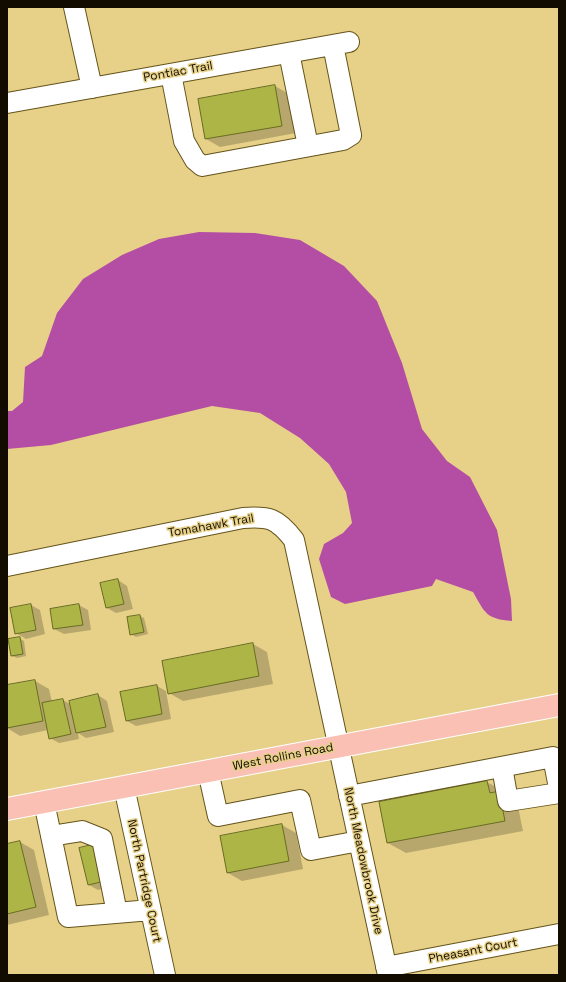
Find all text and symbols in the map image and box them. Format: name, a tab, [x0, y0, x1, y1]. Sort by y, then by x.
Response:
street label: Pontiac Trail	[142, 59, 214, 85]
street label: Tomahawk Trail	[167, 511, 255, 541]
street label: West Rollins Road	[231, 740, 335, 774]
street label: North Meadowbrook Drive	[340, 786, 386, 936]
street label: North Partridge Court	[124, 818, 164, 944]
street label: Pheasant Court	[427, 935, 519, 967]

